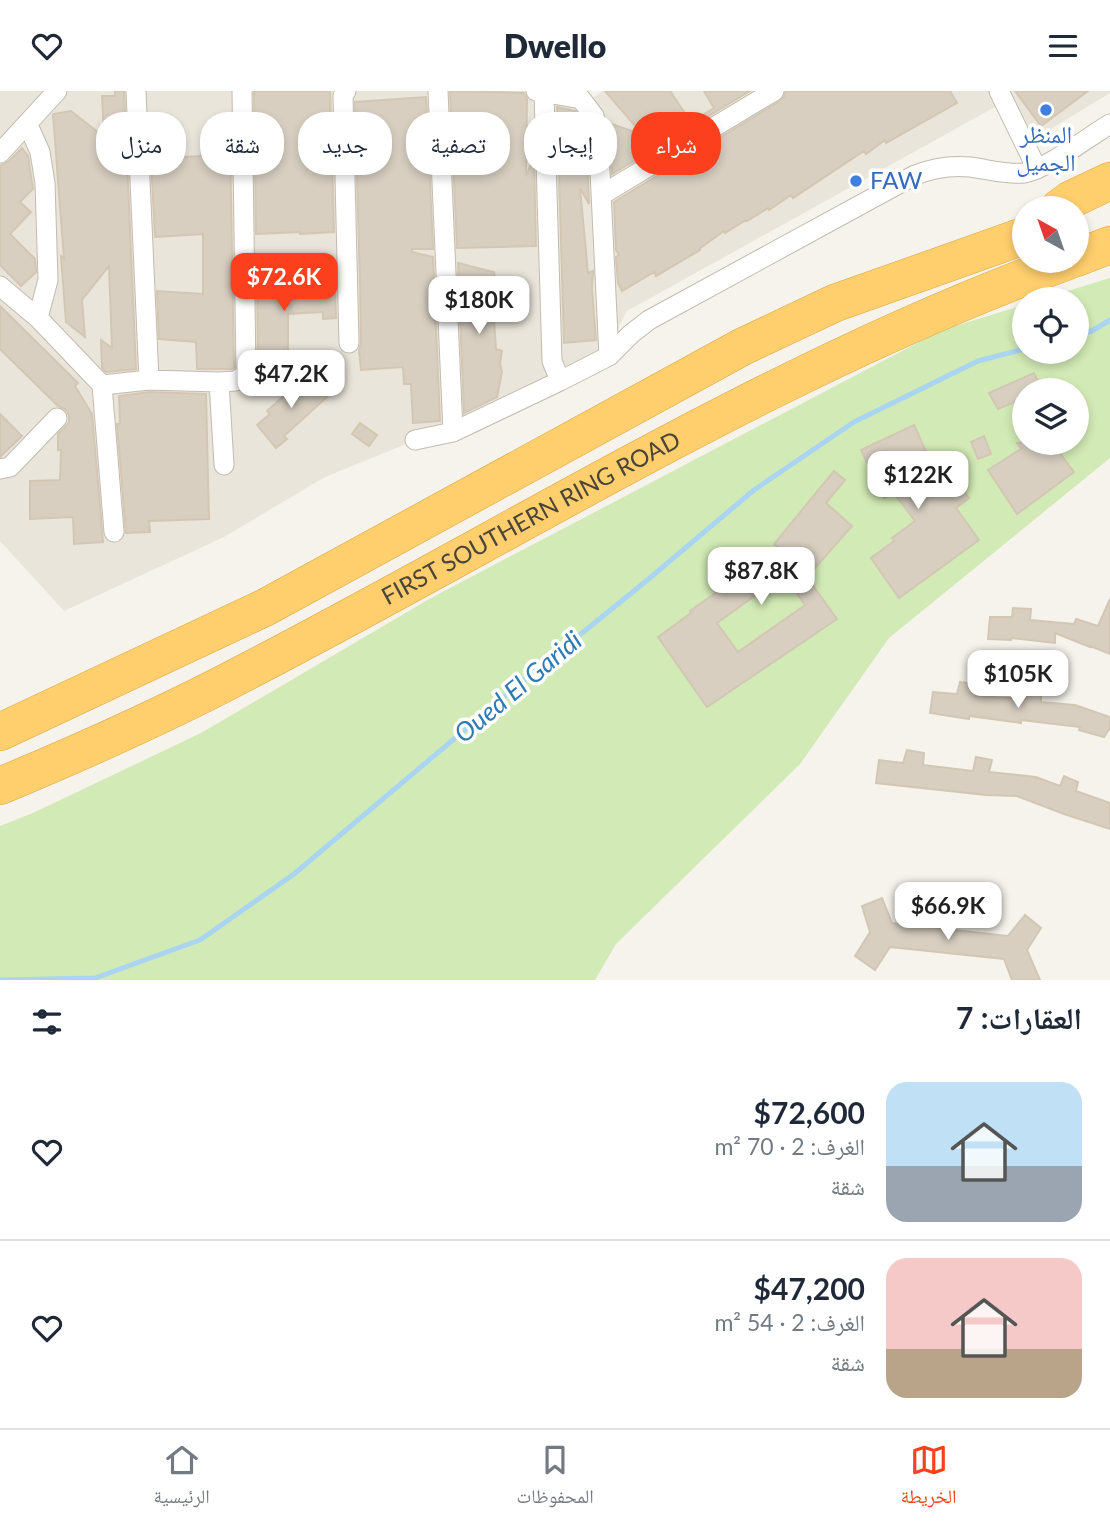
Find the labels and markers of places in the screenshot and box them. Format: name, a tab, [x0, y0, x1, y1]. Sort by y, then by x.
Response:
marker: المنظر الجميل	[1038, 102, 1054, 118]
place label: المنظر الجميل	[1016, 119, 1076, 177]
place label: FAW	[870, 165, 922, 194]
marker: FAW	[848, 173, 864, 189]
pin: $72.6K	[227, 253, 341, 313]
pin: $180K	[430, 277, 528, 336]
pin: $47.2K	[234, 351, 348, 410]
pin: $122K	[869, 451, 967, 511]
pin: $87.8K	[704, 547, 818, 607]
pin: $105K	[969, 651, 1067, 710]
pin: $66.9K	[891, 883, 1005, 942]

